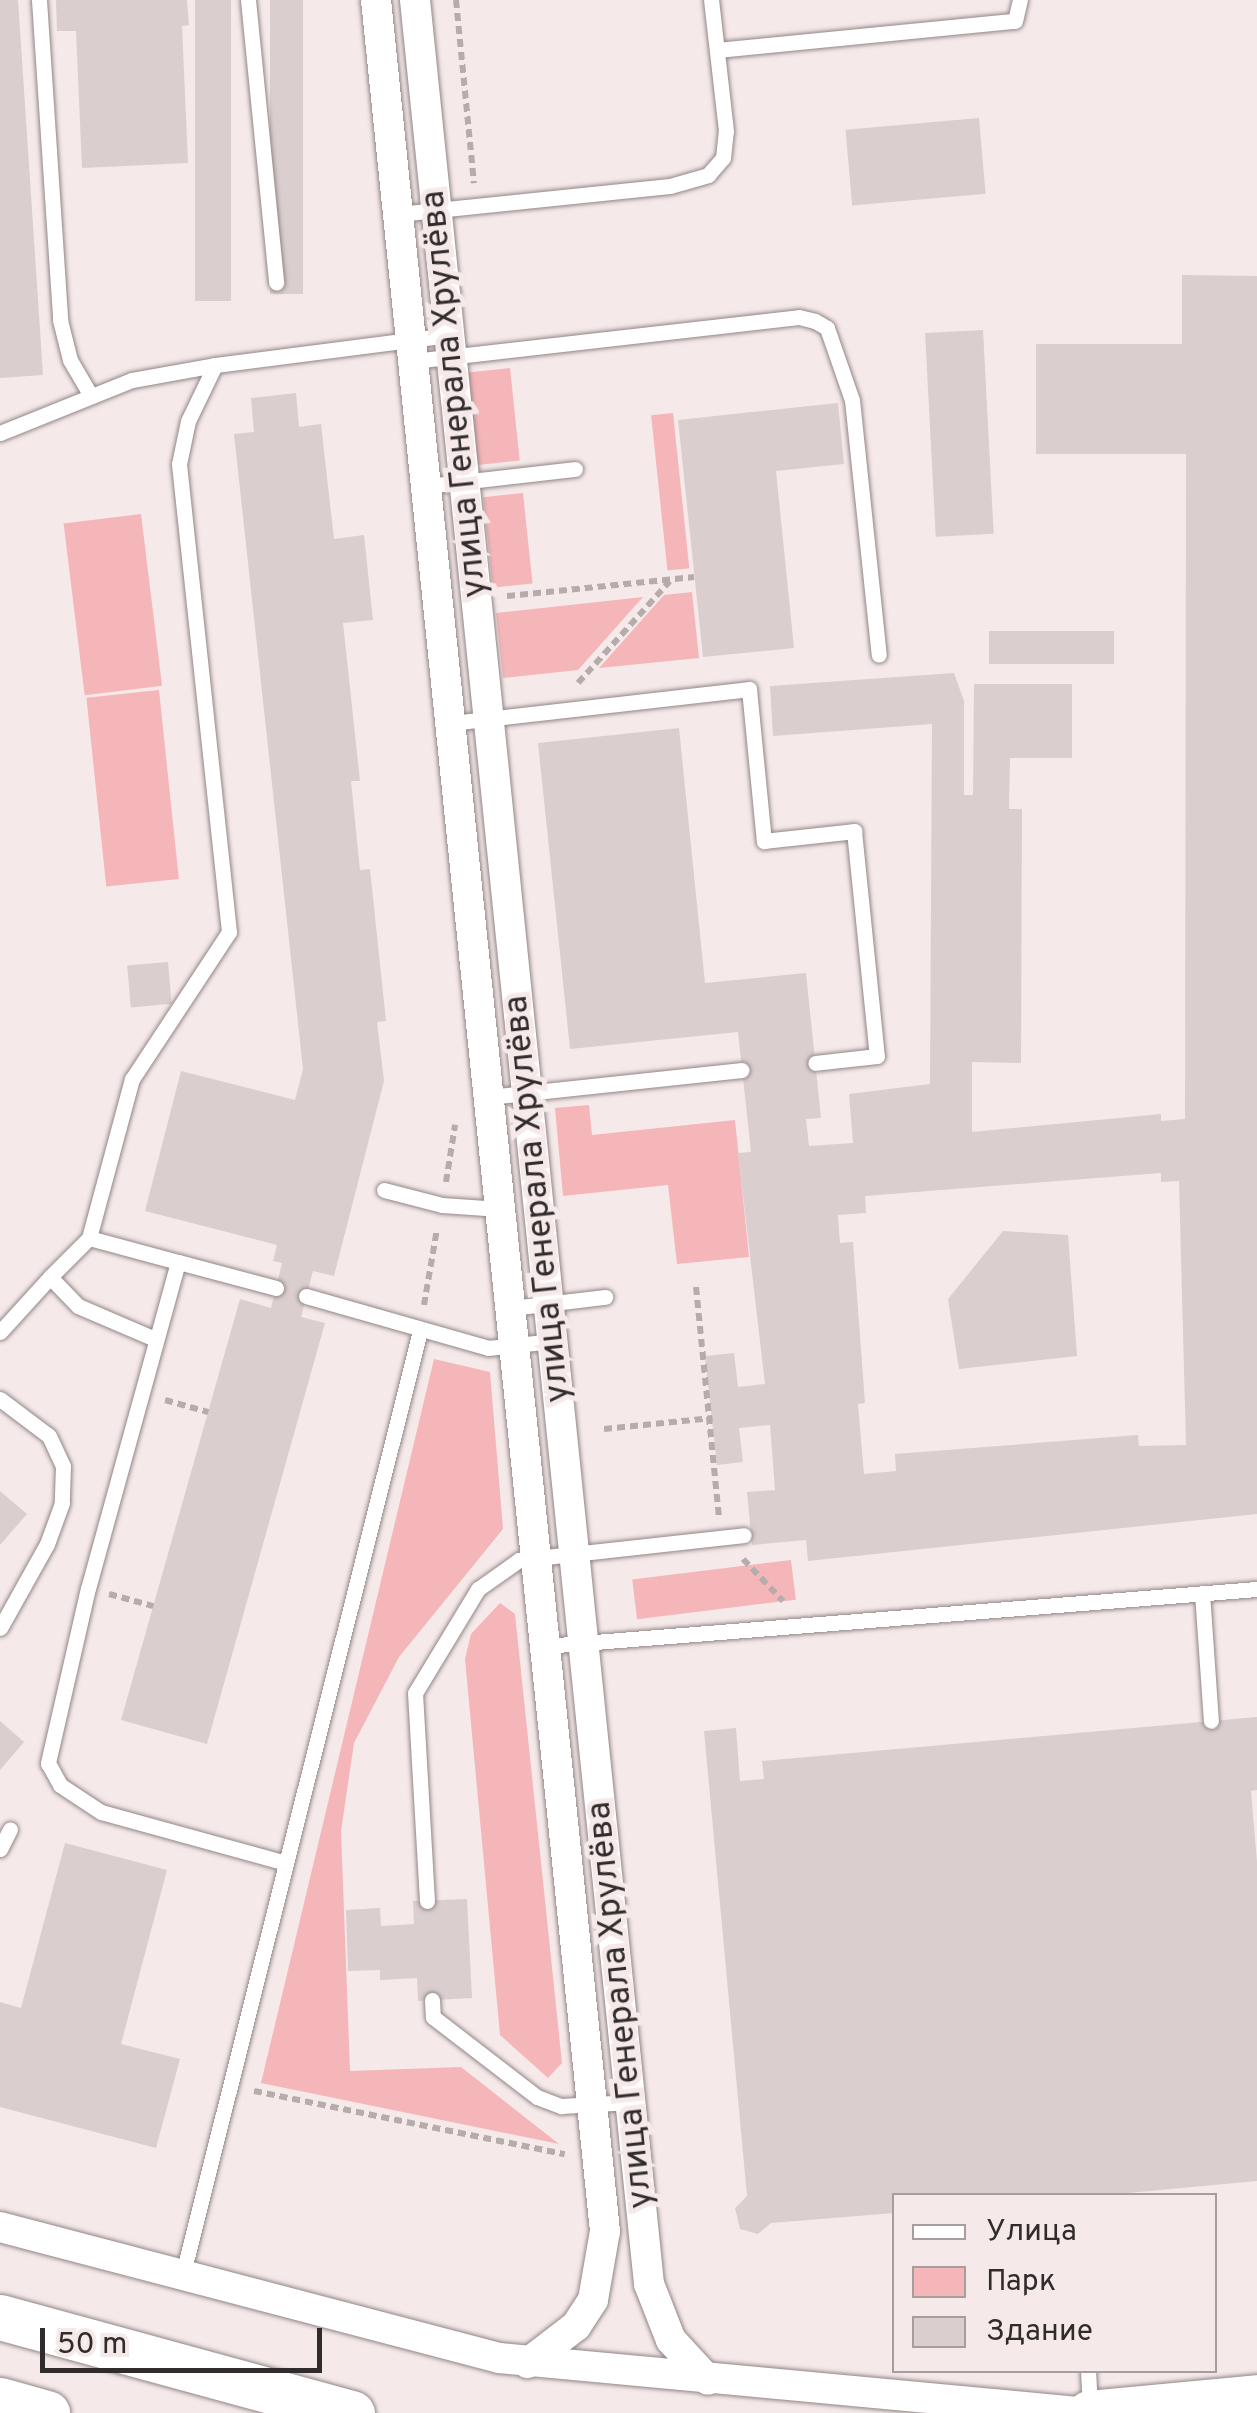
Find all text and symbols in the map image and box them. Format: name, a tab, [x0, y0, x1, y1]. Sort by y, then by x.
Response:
street label: улица Генерала Хрулёва	[413, 188, 497, 600]
street label: улица Генерала Хрулёва	[496, 993, 580, 1405]
street label: улица Генерала Хрулёва	[579, 1799, 663, 2211]
legend	[892, 2193, 1217, 2373]
text: Улица	[986, 2214, 1077, 2251]
text: Парк	[986, 2264, 1056, 2301]
scale bar	[45, 2308, 328, 2370]
text: Здание	[986, 2314, 1093, 2351]
text: 50 m	[57, 2327, 127, 2364]

